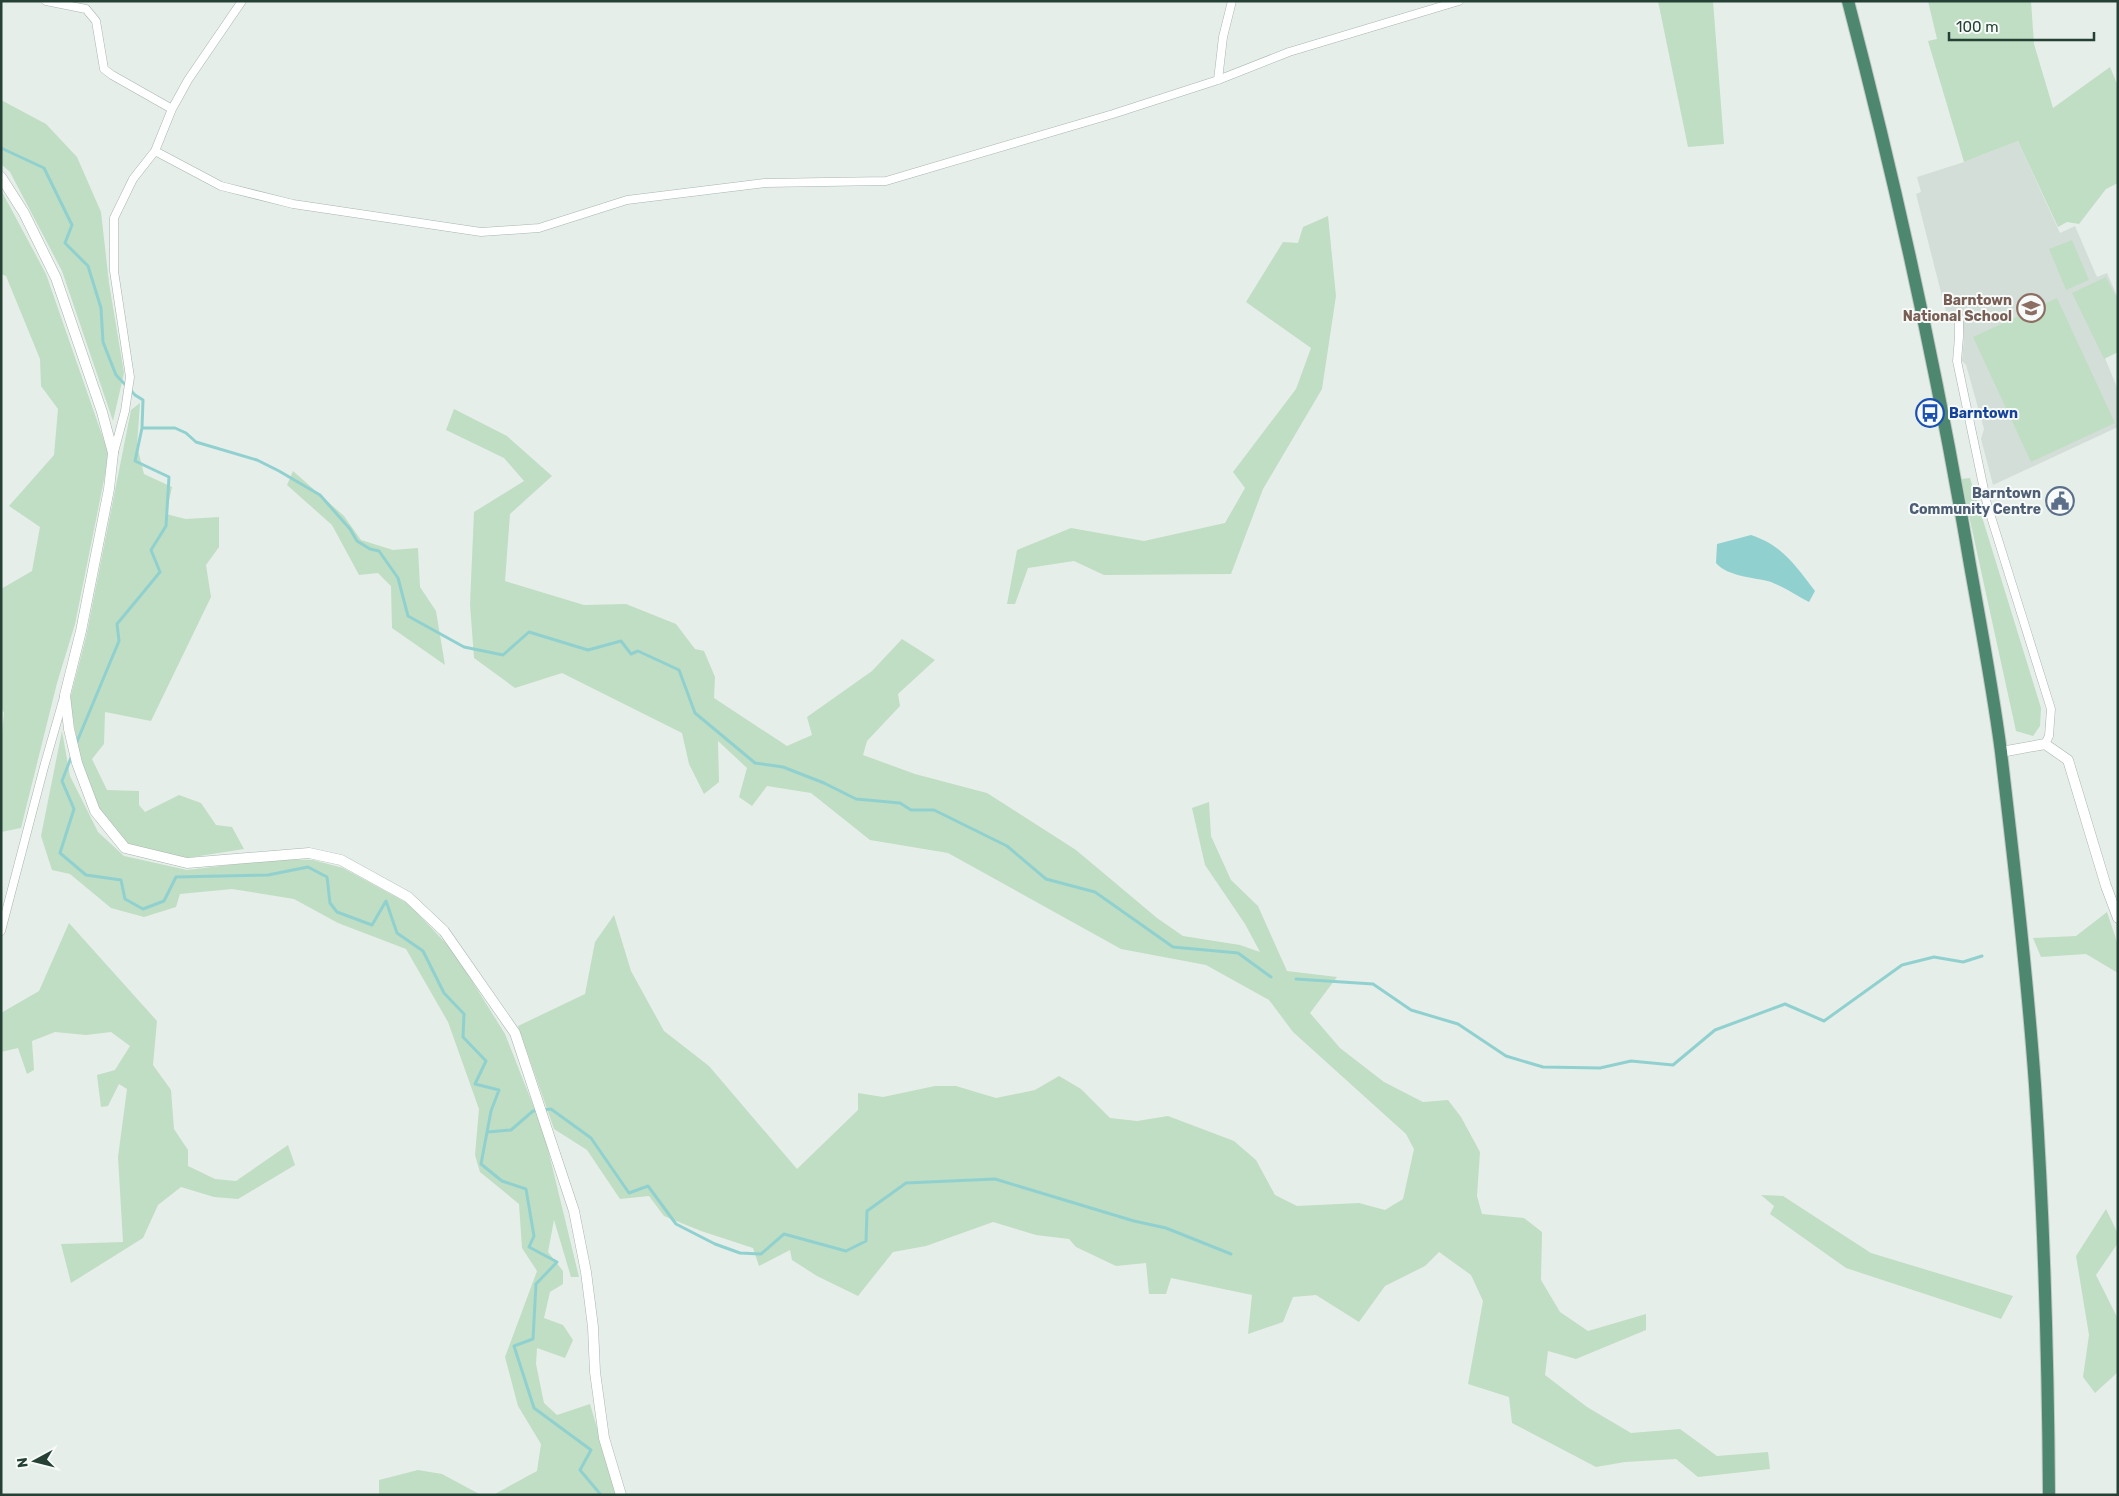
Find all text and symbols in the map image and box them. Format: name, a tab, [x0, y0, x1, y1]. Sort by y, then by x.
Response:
scale bar	[1949, 10, 2094, 42]
text: 100 m	[1956, 18, 1998, 36]
place label: Barntown National School	[1903, 292, 2012, 325]
school or university icon: Barntown National School	[2016, 293, 2046, 323]
bus stop icon: Barntown	[1915, 398, 1945, 428]
place label: Barntown	[1949, 405, 2018, 422]
place label: Barntown Community Centre	[1909, 485, 2041, 518]
public building icon: Barntown Community Centre	[2045, 486, 2075, 516]
north arrow	[10, 1436, 60, 1486]
text: N	[14, 1456, 32, 1469]

